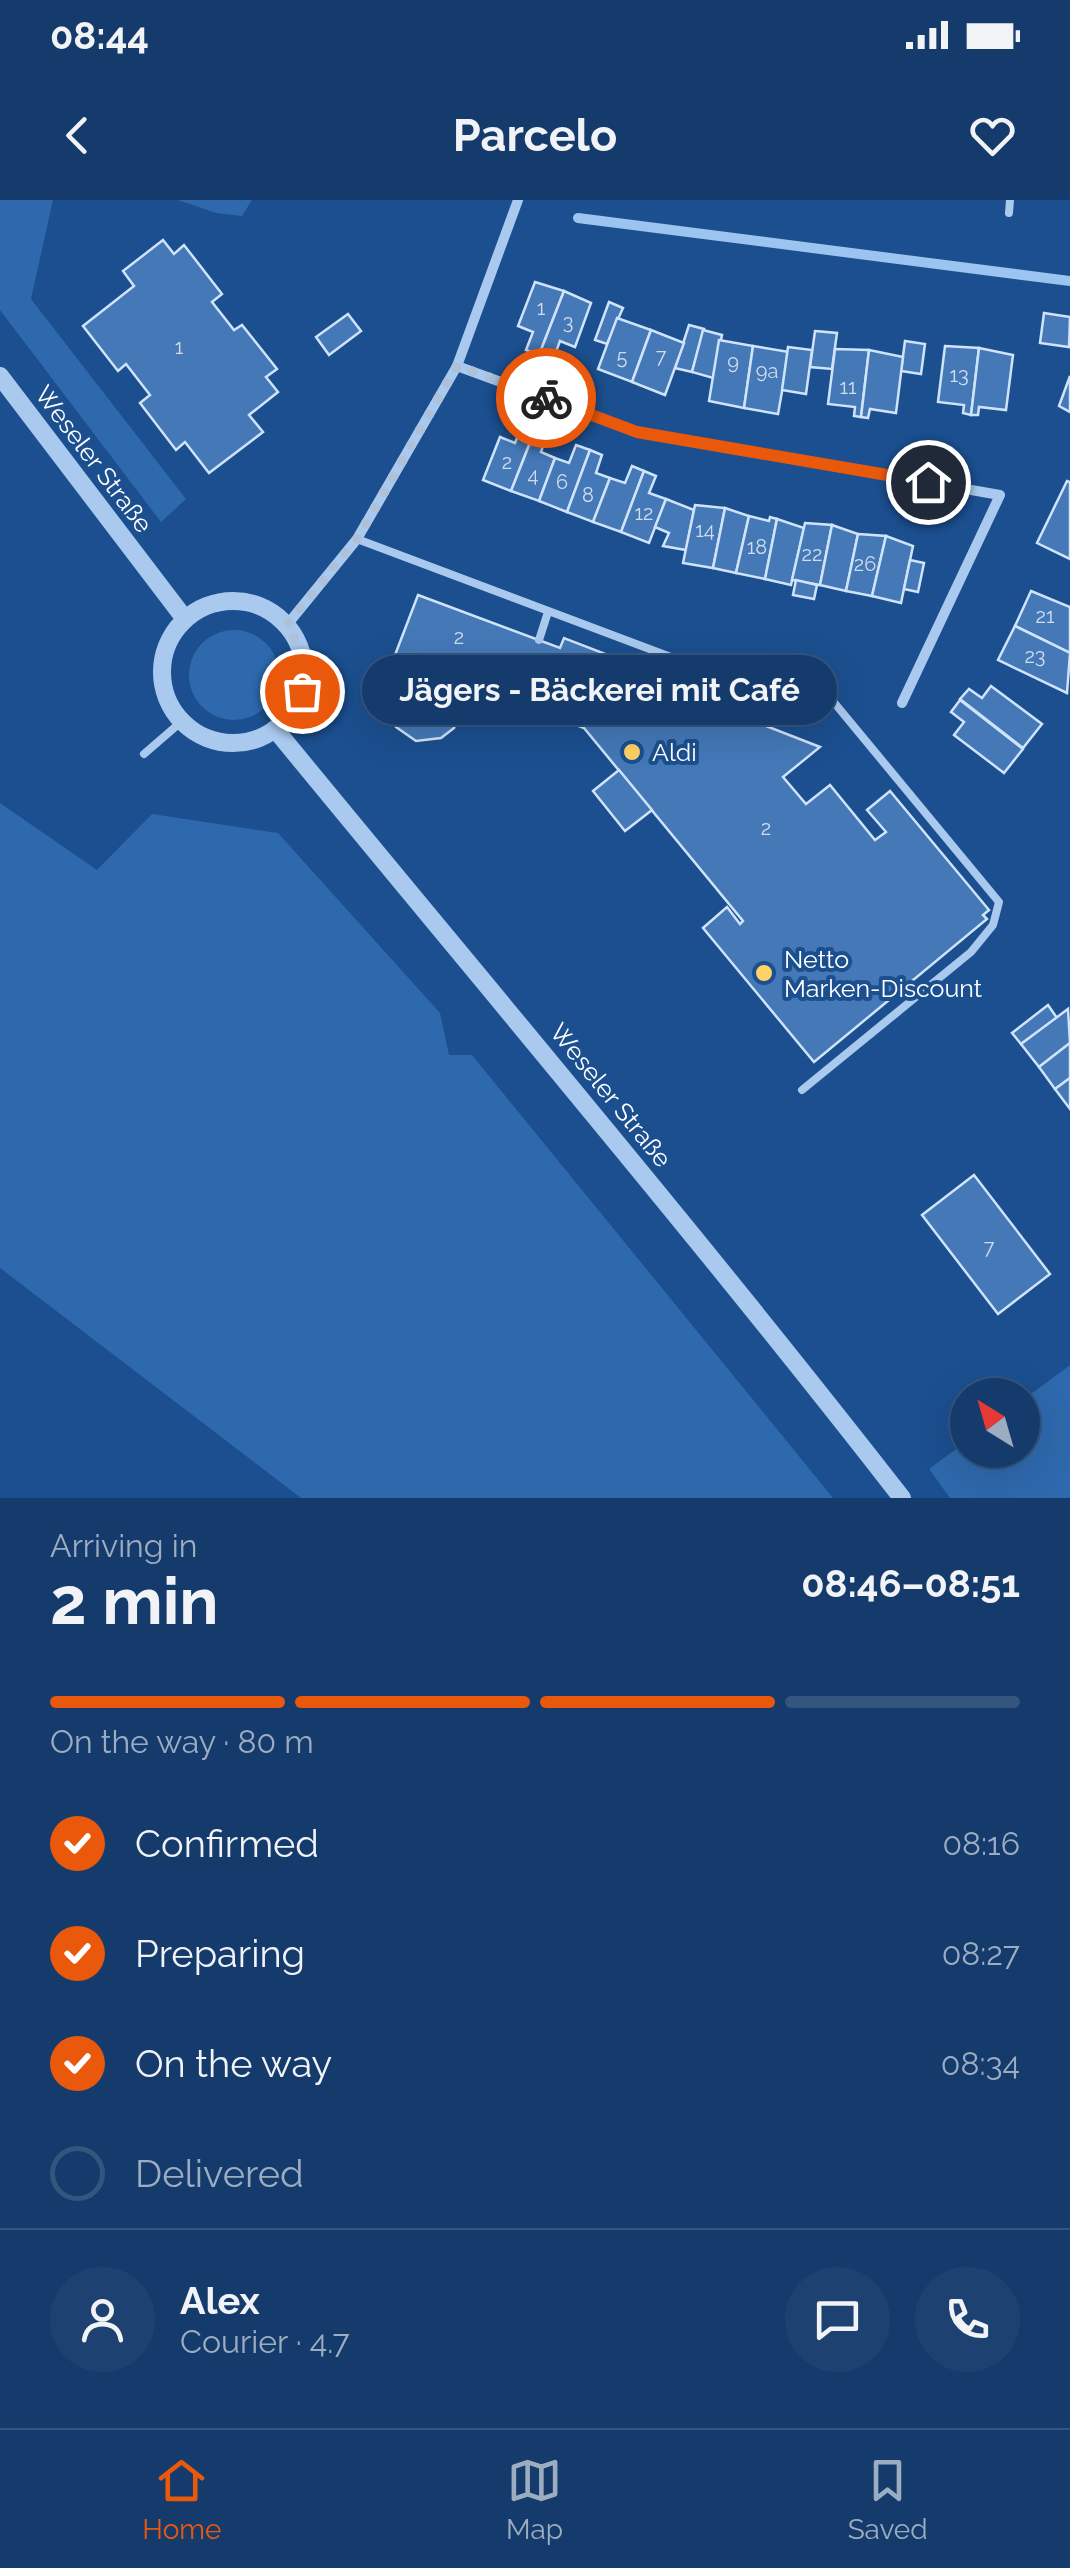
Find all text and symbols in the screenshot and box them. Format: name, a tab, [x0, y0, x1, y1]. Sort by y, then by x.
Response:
text: 08:44	[50, 13, 149, 58]
icon: back	[50, 108, 105, 163]
icon: heart	[965, 108, 1020, 163]
text: Parcelo	[453, 109, 617, 162]
house number: 1	[537, 296, 546, 320]
house number: 3	[563, 310, 573, 334]
house number: 1	[175, 335, 184, 359]
house number: 7	[656, 344, 667, 368]
house number: 5	[617, 345, 628, 369]
courier	[496, 348, 596, 448]
house number: 9	[727, 350, 739, 374]
house number: 9a	[756, 359, 778, 383]
house number: 13	[949, 363, 969, 387]
icon: bike	[519, 371, 574, 426]
house number: 11	[839, 375, 857, 399]
street label: Weseler Straße	[29, 380, 159, 538]
pin	[886, 440, 971, 525]
house number: 2	[502, 450, 512, 474]
icon: home	[901, 455, 956, 510]
house number: 4	[528, 463, 539, 487]
house number: 6	[556, 470, 568, 494]
house number: 8	[582, 483, 594, 507]
house number: 12	[635, 501, 653, 525]
house number: 14	[695, 518, 715, 542]
house number: 18	[747, 535, 767, 559]
house number: 22	[802, 542, 822, 566]
house number: 26	[854, 552, 876, 576]
house number: 21	[1036, 604, 1055, 628]
house number: 2	[454, 625, 464, 649]
house number: 23	[1024, 644, 1046, 668]
pin	[260, 649, 345, 734]
callout: Jägers - Bäckerei mit Café	[362, 656, 837, 726]
icon: bag	[275, 664, 330, 719]
text: Jägers - Bäckerei mit Café	[399, 671, 800, 708]
place label: Aldi	[652, 737, 697, 767]
marker: Aldi	[621, 741, 643, 763]
house number: 2	[761, 816, 771, 840]
place label: Netto Marken-Discount	[784, 944, 983, 1003]
marker: Netto Marken-Discount	[753, 962, 775, 984]
street label: Weseler Straße	[544, 1017, 678, 1173]
house number: 7	[984, 1235, 995, 1259]
north arrow	[950, 1378, 1040, 1468]
map controls	[950, 1378, 1040, 1468]
text: Arriving in	[50, 1527, 197, 1564]
text: 08:46–08:51	[801, 1561, 1020, 1606]
text: 2 min	[50, 1563, 219, 1639]
text: On the way · 80 m	[50, 1723, 314, 1760]
icon: check	[50, 1816, 105, 1871]
text: Confirmed	[135, 1821, 319, 1866]
text: 08:16	[942, 1825, 1020, 1862]
icon: check	[50, 1926, 105, 1981]
text: Preparing	[135, 1931, 305, 1976]
text: 08:27	[942, 1935, 1020, 1972]
icon: check	[50, 2036, 105, 2091]
text: On the way	[135, 2041, 332, 2086]
text: 08:34	[941, 2045, 1020, 2082]
text: Delivered	[135, 2151, 304, 2196]
button: person	[50, 2267, 155, 2372]
button: chat	[785, 2267, 890, 2372]
button: phone	[915, 2267, 1020, 2372]
text: Alex	[180, 2278, 260, 2323]
text: Courier · 4.7	[180, 2323, 350, 2360]
tab: Home	[142, 2453, 222, 2546]
tab: Map	[506, 2453, 563, 2546]
tab: Saved	[848, 2453, 928, 2546]

